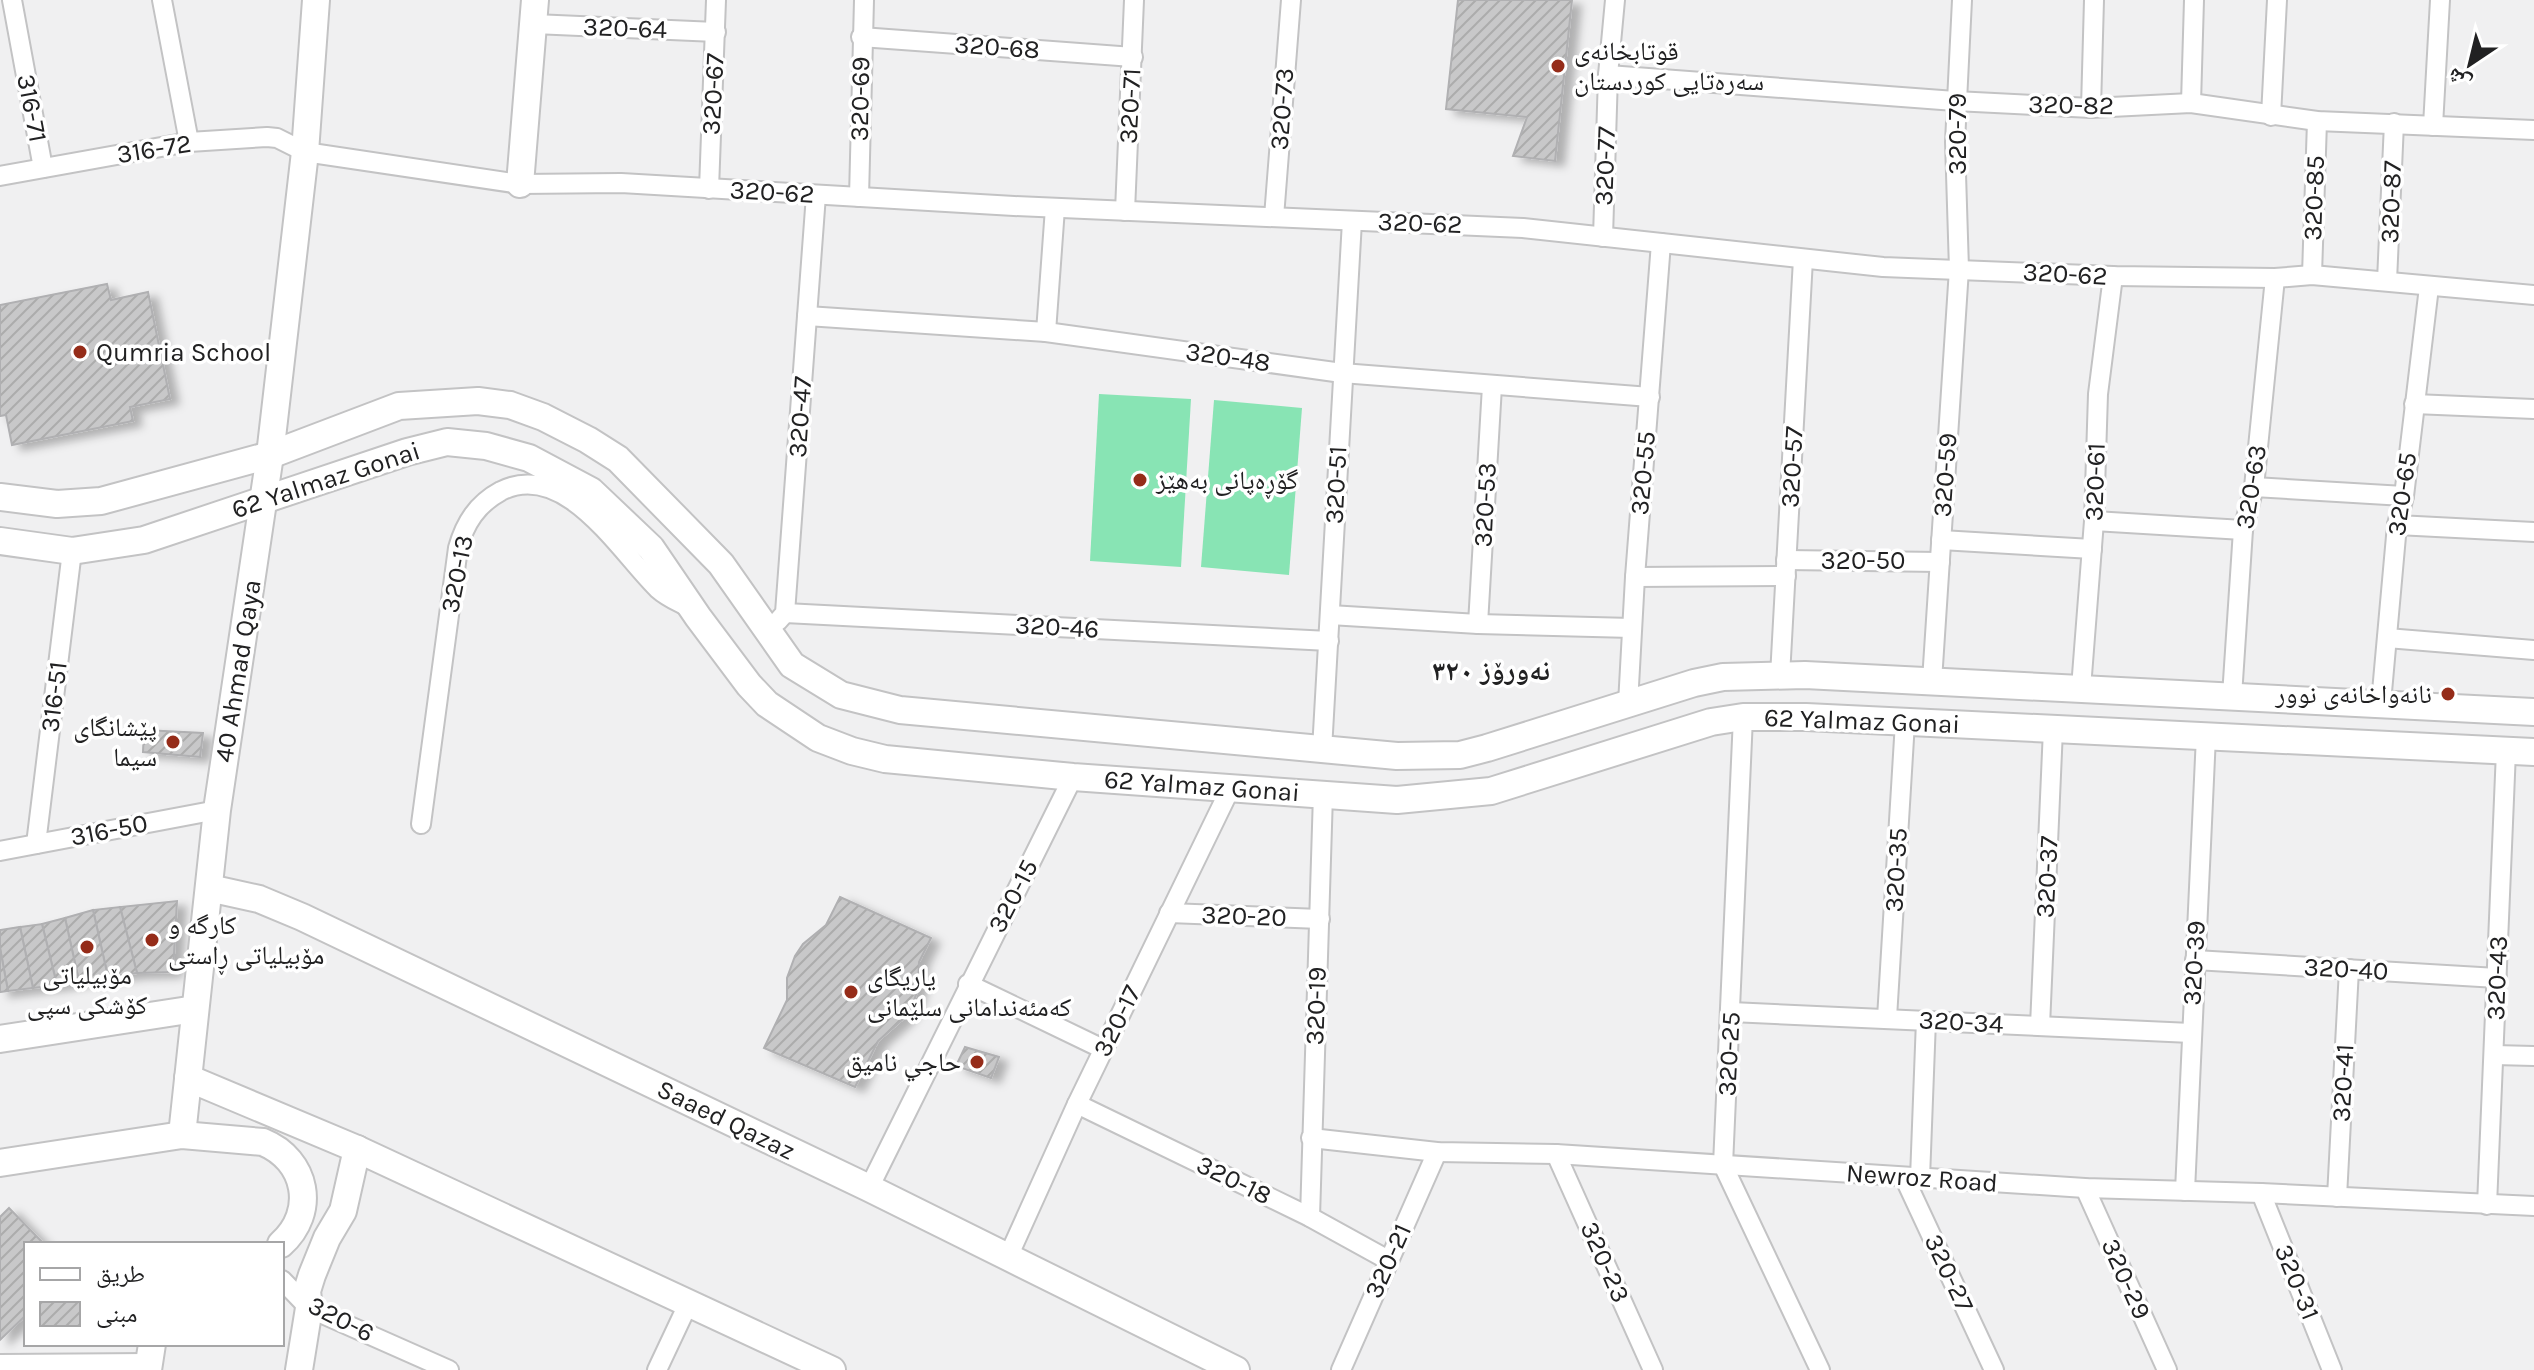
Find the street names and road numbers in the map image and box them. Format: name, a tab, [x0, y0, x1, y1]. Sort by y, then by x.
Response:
street label: 320-64	[582, 11, 668, 45]
street label: 320-68	[953, 29, 1041, 65]
street label: 320-67	[695, 52, 731, 136]
street label: 320-69	[844, 56, 876, 142]
street label: 320-71	[1113, 67, 1147, 145]
street label: 320-73	[1264, 67, 1300, 151]
street label: 316-71	[10, 71, 54, 145]
street label: 320-82	[2028, 89, 2114, 121]
street label: 320-79	[1942, 93, 1973, 175]
street label: 320-77	[1588, 126, 1622, 206]
street label: 316-72	[114, 128, 194, 170]
street label: 320-85	[2297, 155, 2331, 241]
street label: 320-87	[2374, 160, 2408, 244]
street label: 320-62	[729, 174, 815, 210]
street label: 320-62	[1377, 206, 1463, 240]
street label: 320-62	[2022, 256, 2108, 292]
street label: 320-48	[1184, 336, 1272, 378]
street label: 320-47	[782, 375, 818, 459]
street label: 320-57	[1774, 425, 1810, 509]
street label: 320-55	[1624, 430, 1662, 516]
street label: 320-59	[1927, 432, 1963, 518]
street label: 62 Yalmaz Gonai	[228, 435, 424, 525]
street label: 320-61	[2078, 442, 2112, 522]
street label: 320-63	[2229, 443, 2273, 531]
street label: 320-51	[1318, 445, 1354, 525]
street label: 320-65	[2381, 450, 2423, 538]
street label: 320-53	[1467, 462, 1503, 548]
street label: 320-13	[434, 532, 480, 616]
street label: 320-50	[1820, 545, 1906, 576]
street label: 40 Ahmad Qaya	[208, 577, 268, 765]
street label: 320-46	[1014, 609, 1100, 645]
street label: 316-51	[34, 660, 74, 734]
street label: 62 Yalmaz Gonai	[1763, 702, 1961, 740]
street label: 62 Yalmaz Gonai	[1103, 764, 1301, 808]
street label: 316-50	[68, 807, 150, 853]
street label: 320-35	[1878, 827, 1914, 913]
street label: 320-37	[2029, 835, 2065, 919]
street label: 320-15	[981, 854, 1045, 938]
street label: 320-20	[1201, 899, 1287, 933]
street label: 320-39	[2176, 920, 2212, 1006]
street label: 320-43	[2480, 935, 2514, 1021]
street label: 320-40	[2303, 951, 2389, 987]
street label: 320-19	[1299, 966, 1333, 1046]
street label: 320-17	[1086, 980, 1148, 1062]
street label: 320-34	[1918, 1004, 2004, 1040]
street label: 320-25	[1711, 1011, 1747, 1097]
street label: 320-41	[2325, 1043, 2361, 1123]
street label: Saaed Qazaz	[652, 1073, 800, 1167]
street label: 320-18	[1191, 1149, 1277, 1211]
street label: Newroz Road	[1845, 1157, 1999, 1199]
street label: 320-23	[1573, 1217, 1637, 1307]
street label: 320-21	[1358, 1219, 1418, 1303]
street label: 320-27	[1918, 1229, 1980, 1317]
street label: 320-29	[2095, 1234, 2157, 1324]
street label: 320-31	[2268, 1240, 2326, 1324]
street label: 320-6	[303, 1289, 379, 1349]

